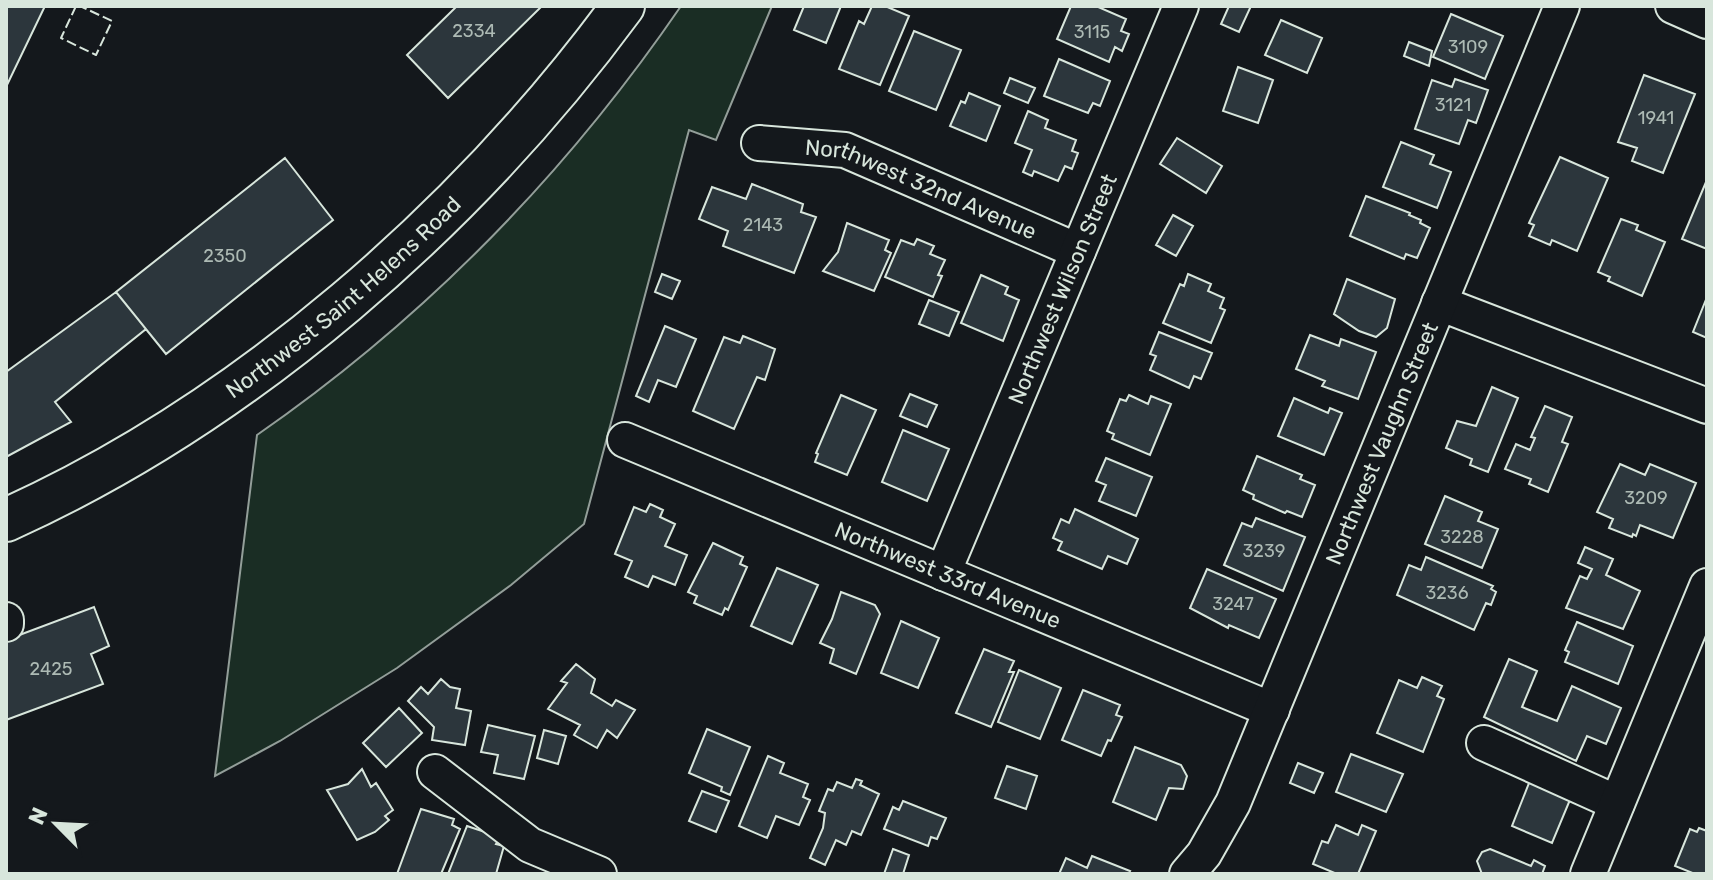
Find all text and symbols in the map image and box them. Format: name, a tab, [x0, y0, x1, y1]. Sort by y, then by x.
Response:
house number: 2334	[452, 20, 496, 42]
house number: 3115	[1074, 21, 1110, 43]
house number: 3109	[1448, 36, 1488, 58]
house number: 3121	[1435, 94, 1471, 116]
house number: 1941	[1638, 107, 1674, 129]
street label: Northwest 32nd Avenue	[804, 133, 1041, 245]
street label: Northwest Wilson Street	[1002, 169, 1123, 408]
street label: Northwest Saint Helens Road	[220, 190, 466, 404]
house number: 2143	[743, 214, 783, 236]
house number: 2350	[203, 245, 247, 267]
street label: Northwest Vaughn Street	[1319, 318, 1444, 569]
house number: 3209	[1624, 487, 1668, 509]
street label: Northwest 33rd Avenue	[831, 516, 1065, 634]
house number: 3228	[1440, 526, 1484, 548]
house number: 3239	[1243, 540, 1285, 562]
house number: 3236	[1425, 582, 1469, 604]
house number: 3247	[1212, 593, 1254, 615]
house number: 2425	[30, 658, 72, 680]
north arrow	[16, 784, 96, 864]
text: N	[23, 803, 54, 829]

